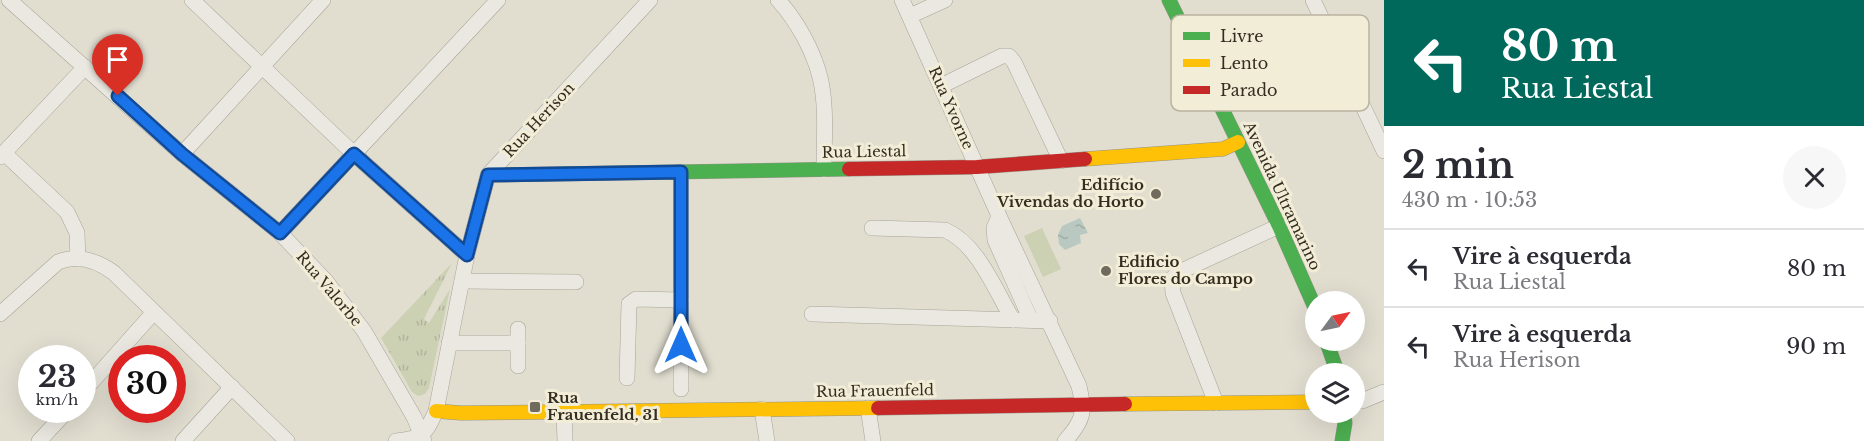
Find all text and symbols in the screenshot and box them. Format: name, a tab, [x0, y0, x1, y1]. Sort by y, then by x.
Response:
legend	[1171, 15, 1369, 111]
text: 80 m	[1501, 20, 1617, 72]
icon: left	[1402, 24, 1480, 102]
text: Livre	[1220, 26, 1263, 46]
pin	[92, 34, 143, 96]
icon: arrive	[101, 43, 134, 76]
text: Lento	[1220, 53, 1268, 73]
street label: Rua Yvorne	[925, 63, 978, 152]
text: Rua Liestal	[1501, 72, 1653, 105]
street label: Rua Herison	[499, 78, 578, 161]
text: Parado	[1220, 80, 1277, 100]
street label: Avenida Ultramarino	[1239, 117, 1325, 273]
street label: Rua Liestal	[822, 141, 907, 162]
text: 2 min	[1402, 143, 1514, 188]
button: close	[1783, 146, 1846, 209]
place label: Edifício Vivendas do Horto	[996, 175, 1144, 211]
marker: Edifício Vivendas do Horto	[1149, 187, 1163, 201]
text: 430 m · 10:53	[1402, 188, 1537, 212]
text: Vire à esquerda	[1453, 243, 1632, 270]
street label: Rua Valorbe	[292, 247, 366, 330]
place label: Edificio Flores do Campo	[1118, 252, 1253, 288]
icon: left	[1402, 252, 1435, 285]
text: 80 m	[1787, 255, 1846, 282]
marker: Edificio Flores do Campo	[1099, 264, 1113, 278]
text: Rua Liestal	[1453, 270, 1566, 294]
north arrow	[1305, 291, 1365, 351]
map controls	[1305, 291, 1365, 423]
position arrow	[649, 313, 713, 377]
text: Vire à esquerda	[1453, 321, 1632, 348]
icon: left	[1402, 330, 1435, 363]
text: 90 m	[1786, 333, 1846, 360]
speed limit sign: 30	[108, 345, 186, 423]
text: Rua Herison	[1453, 348, 1581, 372]
text: 23	[38, 358, 76, 395]
button: layers	[1305, 363, 1365, 423]
street label: Rua Frauenfeld	[816, 380, 934, 401]
place label: Rua Frauenfeld, 31	[547, 388, 659, 424]
text: km/h	[36, 390, 78, 409]
marker: Rua Frauenfeld, 31	[528, 400, 542, 414]

